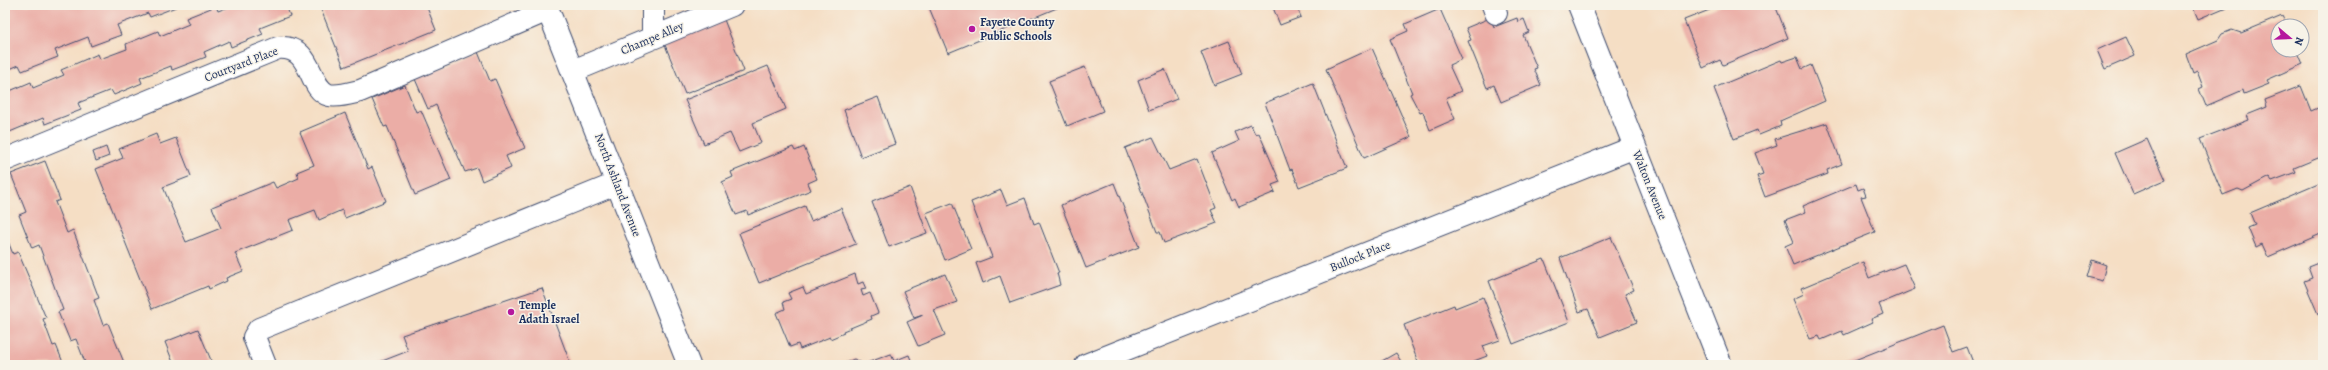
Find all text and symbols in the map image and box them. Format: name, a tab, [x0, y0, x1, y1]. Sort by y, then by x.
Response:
place label: Fayette County Public Schools	[980, 14, 1055, 44]
street label: Champe Alley	[618, 17, 687, 58]
north arrow	[2270, 18, 2310, 58]
marker: Fayette County Public Schools	[967, 24, 977, 34]
text: N	[2291, 35, 2307, 47]
street label: Courtyard Place	[202, 43, 280, 85]
street label: North Ashland Avenue	[591, 131, 645, 239]
street label: Walton Avenue	[1628, 147, 1671, 222]
street label: Bullock Place	[1327, 237, 1393, 275]
place label: Temple Adath Israel	[518, 297, 580, 327]
marker: Temple Adath Israel	[506, 307, 516, 317]

